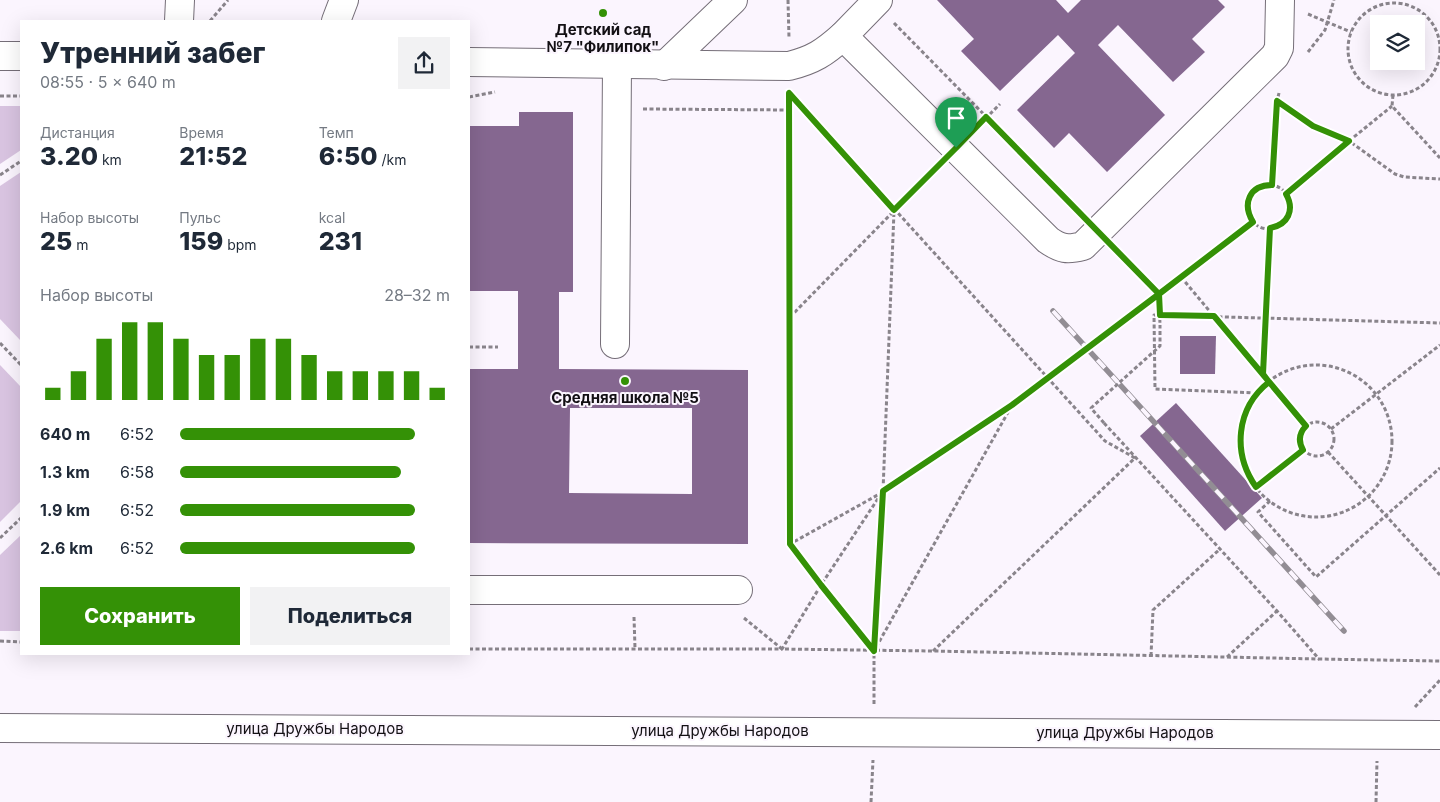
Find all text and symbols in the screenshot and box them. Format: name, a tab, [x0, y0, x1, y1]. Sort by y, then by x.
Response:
marker: Детский сад №7 "Филипок"	[597, 7, 609, 19]
map controls	[1370, 15, 1425, 70]
button: layers	[1370, 15, 1425, 70]
place label: Детский сад №7 "Филипок"	[547, 20, 659, 56]
text: Утренний забег	[40, 36, 265, 70]
button: share	[398, 37, 450, 89]
text: 08:55 · 5 × 640 m	[40, 72, 176, 92]
pin	[935, 97, 977, 148]
icon: arrive	[942, 104, 970, 132]
text: Дистанция	[40, 124, 115, 141]
text: Время	[179, 124, 224, 141]
text: Темп	[319, 124, 354, 141]
text: 3.20	[40, 141, 98, 171]
text: 21:52	[179, 141, 247, 171]
text: 6:50	[319, 141, 378, 171]
text: km	[98, 151, 122, 168]
text: /km	[378, 151, 407, 168]
text: Набор высоты	[40, 209, 139, 226]
text: Пульс	[179, 209, 221, 226]
text: kcal	[319, 209, 345, 226]
text: 25	[40, 226, 72, 256]
text: 159	[179, 226, 223, 256]
text: 231	[319, 226, 362, 256]
text: m	[72, 236, 88, 253]
text: bpm	[223, 236, 257, 253]
text: Набор высоты	[40, 285, 153, 305]
text: 28–32 m	[384, 285, 450, 305]
marker: Средняя школа №5	[619, 375, 631, 387]
place label: Средняя школа №5	[551, 388, 699, 407]
text: 640 m	[40, 424, 90, 444]
text: 6:52	[120, 424, 154, 444]
text: 1.3 km	[40, 462, 90, 482]
text: 6:58	[120, 462, 154, 482]
text: 1.9 km	[40, 500, 90, 520]
text: 6:52	[120, 500, 154, 520]
text: 2.6 km	[40, 538, 93, 558]
text: 6:52	[120, 538, 154, 558]
button: Сохранить	[40, 587, 240, 645]
button: Поделиться	[250, 587, 450, 645]
street label: улица Дружбы Народов	[226, 719, 404, 738]
street label: улица Дружбы Народов	[631, 721, 809, 740]
street label: улица Дружбы Народов	[1036, 723, 1214, 742]

